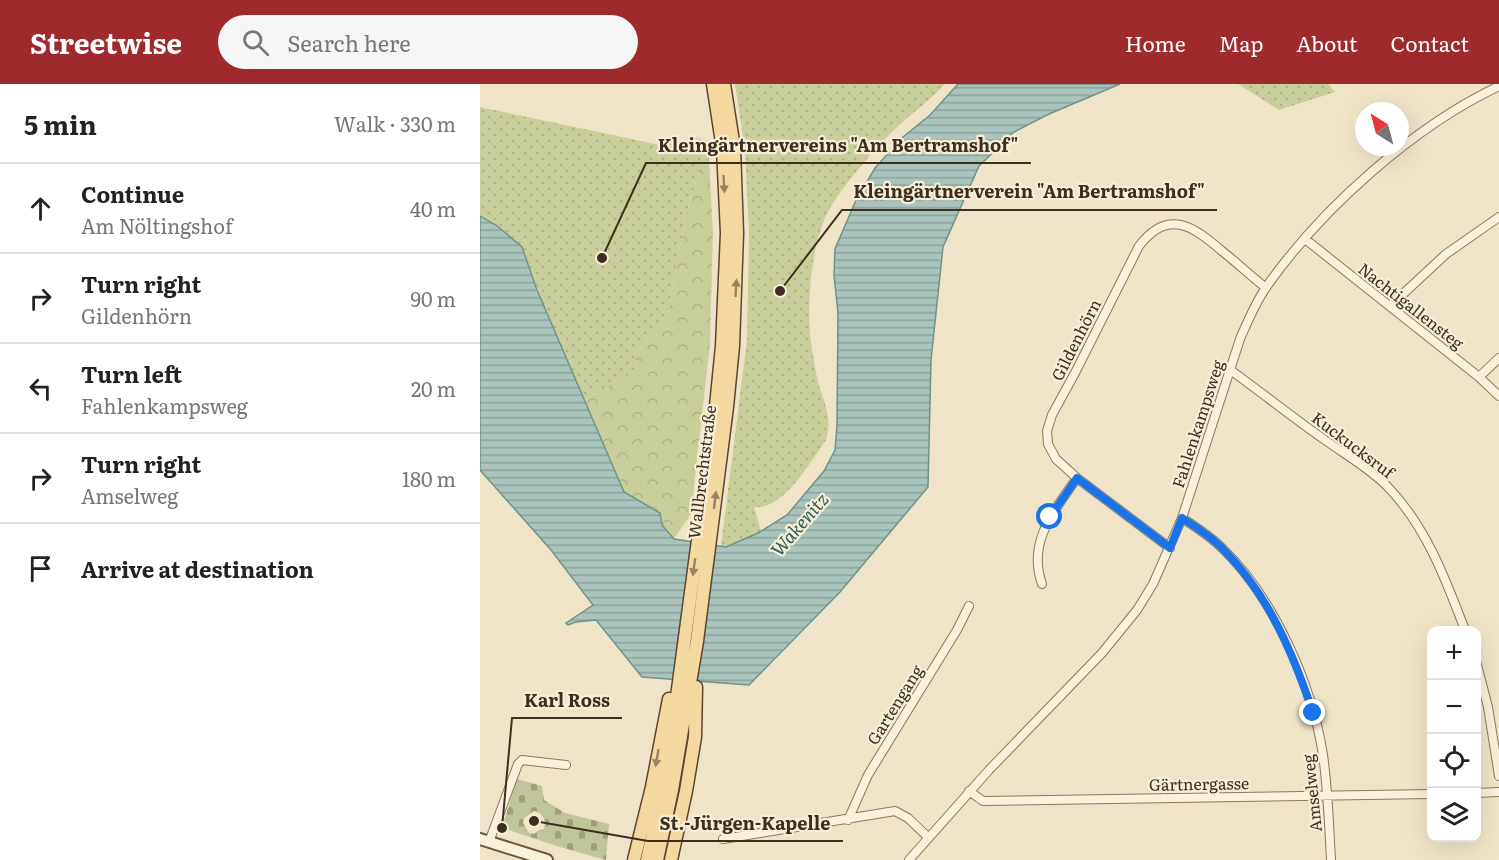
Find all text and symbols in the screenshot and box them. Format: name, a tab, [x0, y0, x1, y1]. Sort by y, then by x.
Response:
search box	[218, 15, 638, 69]
text: Streetwise	[30, 21, 182, 63]
icon: search	[239, 26, 272, 59]
text: Search here	[287, 26, 411, 59]
text: Home	[1125, 27, 1186, 58]
text: Map	[1219, 27, 1263, 58]
text: About	[1296, 27, 1358, 58]
text: Contact	[1391, 27, 1469, 58]
north arrow	[1355, 102, 1409, 156]
text: 5 min	[24, 104, 97, 143]
text: Walk · 330 m	[334, 108, 456, 138]
callout: Kleingärtnervereins "Am Bertramshof"	[646, 127, 1031, 163]
text: Kleingärtnervereins "Am Bertramshof"	[658, 131, 1018, 158]
one-way arrow	[720, 174, 729, 193]
callout: Kleingärtnerverein "Am Bertramshof"	[842, 174, 1217, 210]
text: Continue	[81, 177, 184, 210]
text: Kleingärtnerverein "Am Bertramshof"	[853, 177, 1205, 204]
icon: ahead	[24, 192, 57, 225]
text: 40 m	[410, 193, 456, 223]
text: Am Nöltingshof	[81, 210, 233, 240]
street label: Nachtigallensteg	[1354, 256, 1470, 354]
text: Turn right	[81, 267, 201, 300]
one-way arrow	[732, 278, 741, 297]
icon: right	[24, 282, 57, 315]
text: 90 m	[411, 283, 456, 313]
street label: Gildenhörn	[1044, 294, 1106, 385]
text: Gildenhörn	[81, 300, 192, 330]
street label: Fahlenkampsweg	[1165, 356, 1229, 491]
text: Turn left	[81, 357, 182, 390]
icon: left	[24, 372, 57, 405]
text: 20 m	[411, 373, 456, 403]
text: Fahlenkampsweg	[81, 390, 248, 420]
street label: Wallbrechtstraße	[681, 404, 721, 540]
street label: Kuckucksruf	[1307, 405, 1401, 484]
text: Turn right	[81, 447, 201, 480]
icon: right	[24, 462, 57, 495]
text: 180 m	[402, 463, 456, 493]
text: Amselweg	[81, 480, 178, 510]
water label: Wakenitz	[764, 486, 834, 562]
one-way arrow	[710, 490, 719, 509]
route start	[1036, 503, 1062, 529]
icon: arrive	[24, 552, 57, 585]
text: Arrive at destination	[81, 552, 314, 585]
one-way arrow	[689, 557, 698, 576]
map controls	[1427, 626, 1481, 842]
button: +	[1427, 626, 1481, 680]
street label: Gartengang	[860, 660, 928, 749]
button: −	[1427, 680, 1481, 734]
callout: Karl Ross	[512, 682, 622, 718]
text: Karl Ross	[524, 686, 610, 713]
route end	[1299, 699, 1325, 725]
button: locate	[1427, 734, 1481, 788]
one-way arrow	[652, 749, 661, 768]
street label: Amselweg	[1295, 753, 1327, 833]
street label: Gärtnergasse	[1149, 770, 1249, 796]
button: layers	[1427, 788, 1481, 842]
callout: St.-Jürgen-Kapelle	[648, 805, 843, 841]
text: St.-Jürgen-Kapelle	[660, 809, 830, 836]

